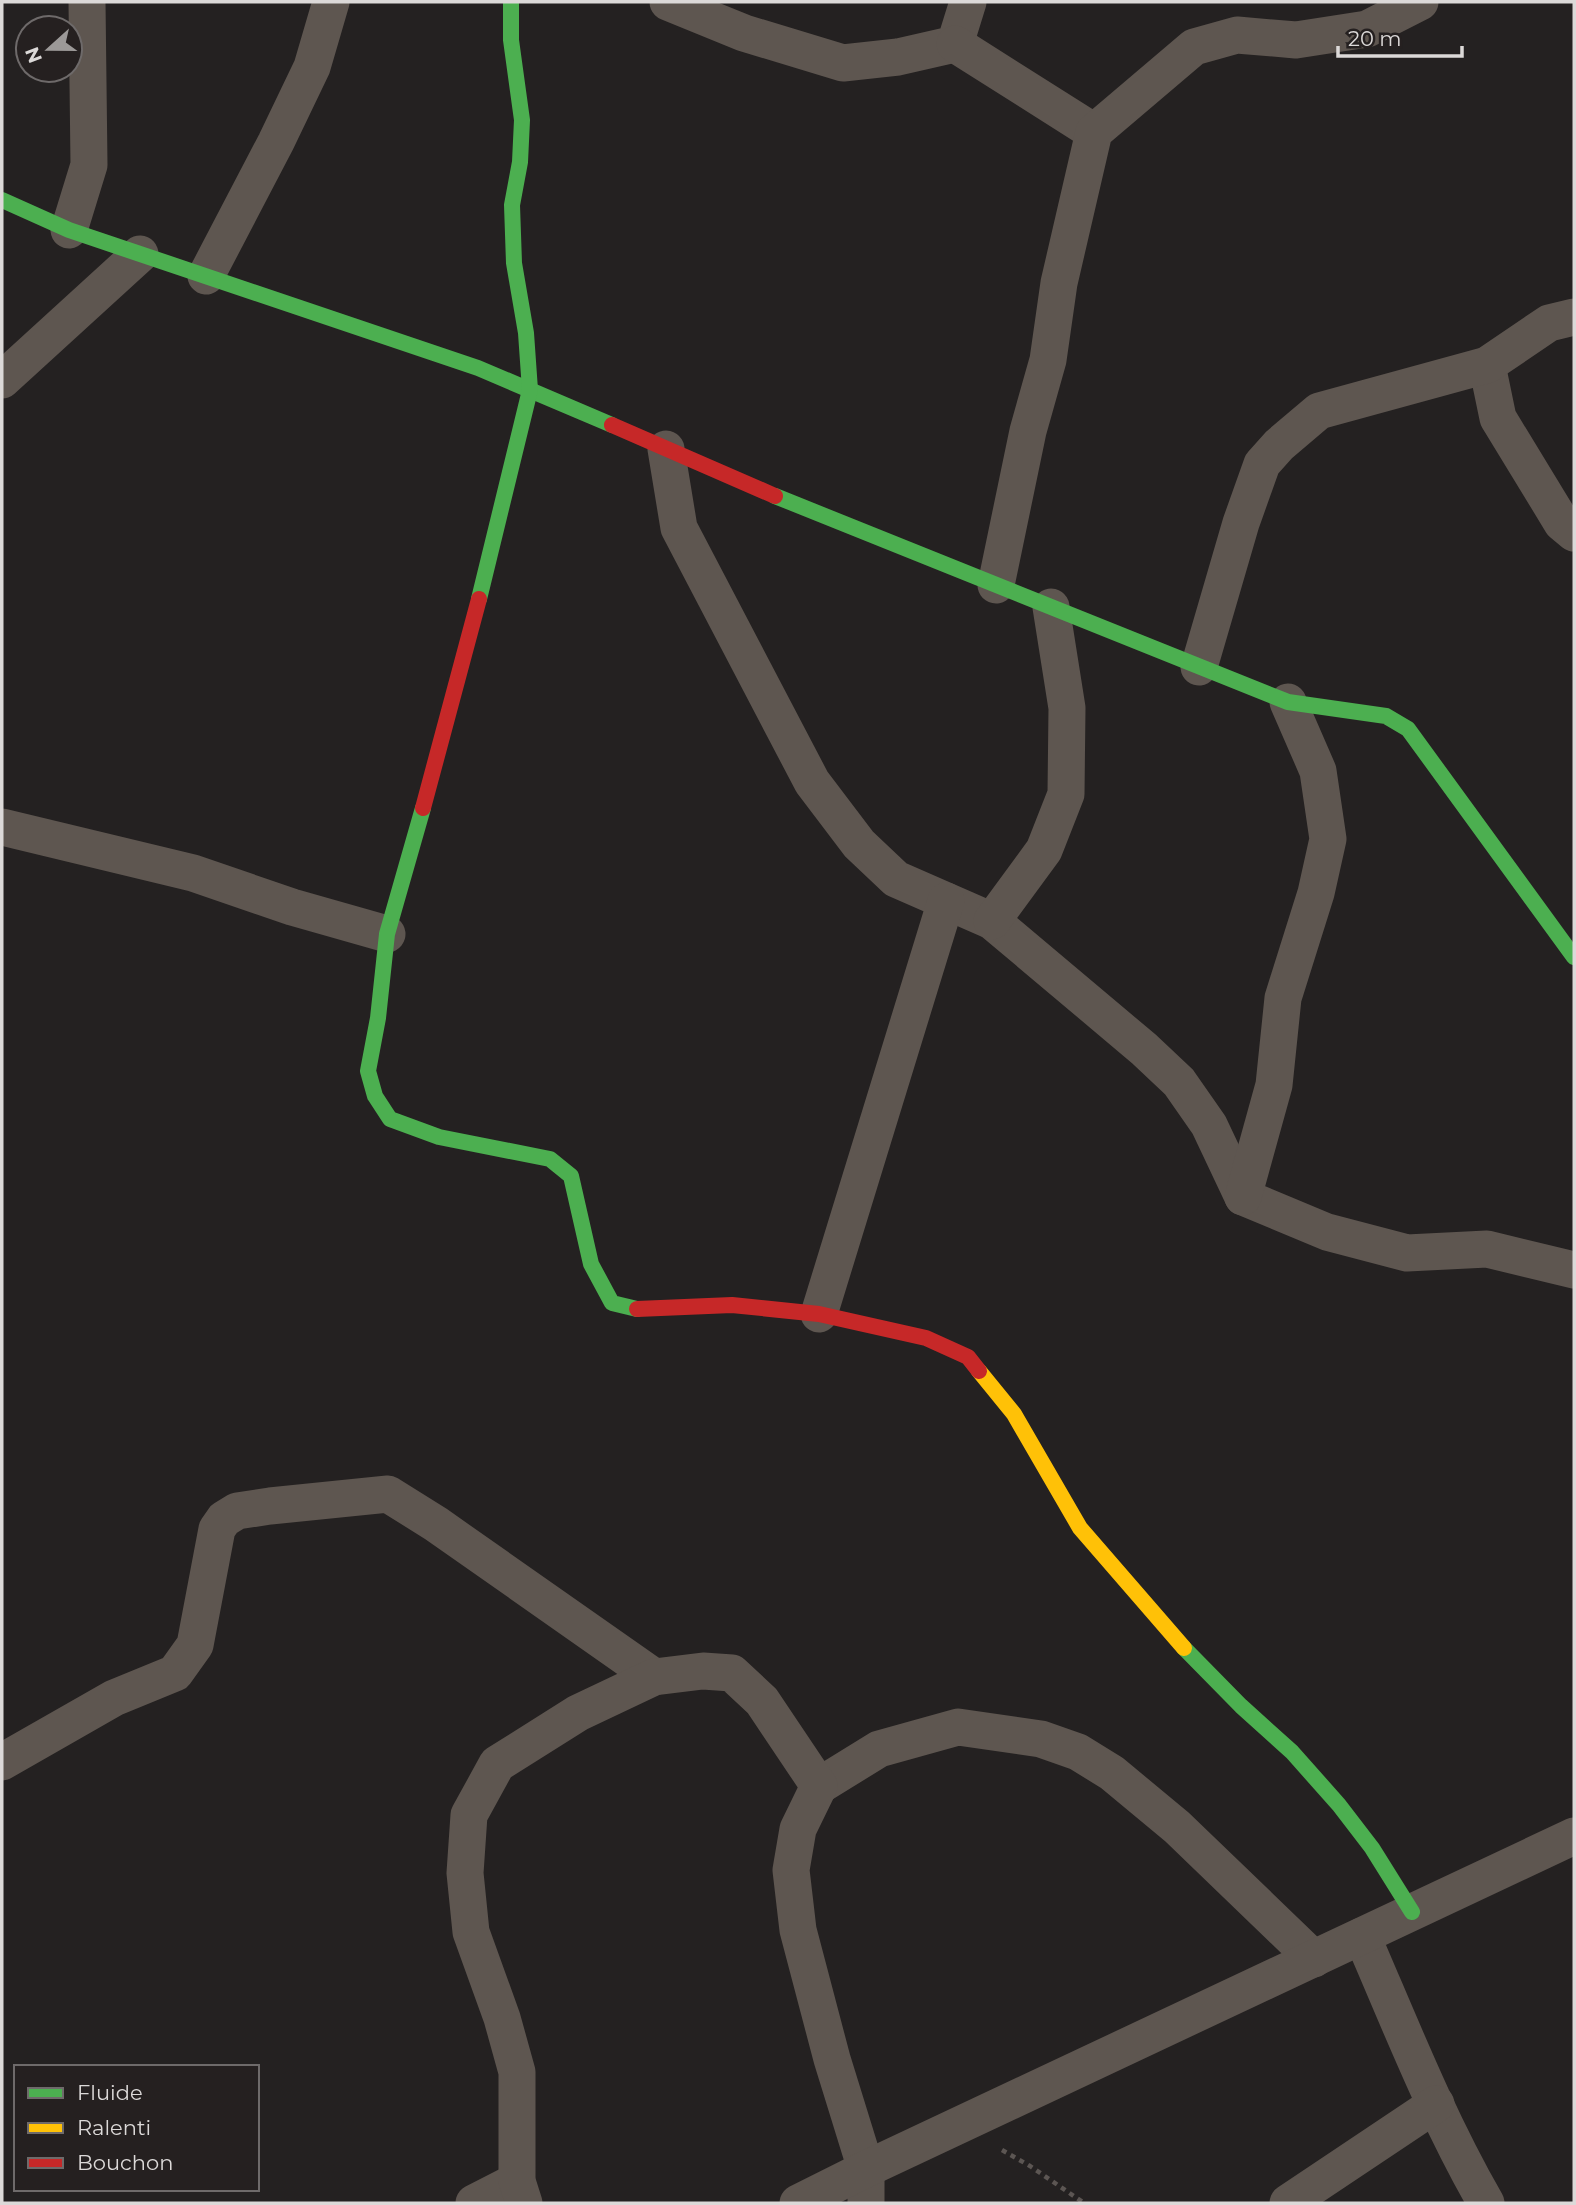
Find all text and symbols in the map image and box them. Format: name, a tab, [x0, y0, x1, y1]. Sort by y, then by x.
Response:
north arrow	[14, 14, 84, 84]
scale bar	[1338, 14, 1462, 58]
text: 20 m	[1348, 26, 1402, 51]
text: N	[20, 44, 47, 66]
legend	[14, 2065, 259, 2191]
text: Fluide	[77, 2080, 143, 2105]
text: Ralenti	[77, 2115, 151, 2140]
text: Bouchon	[77, 2150, 173, 2175]

